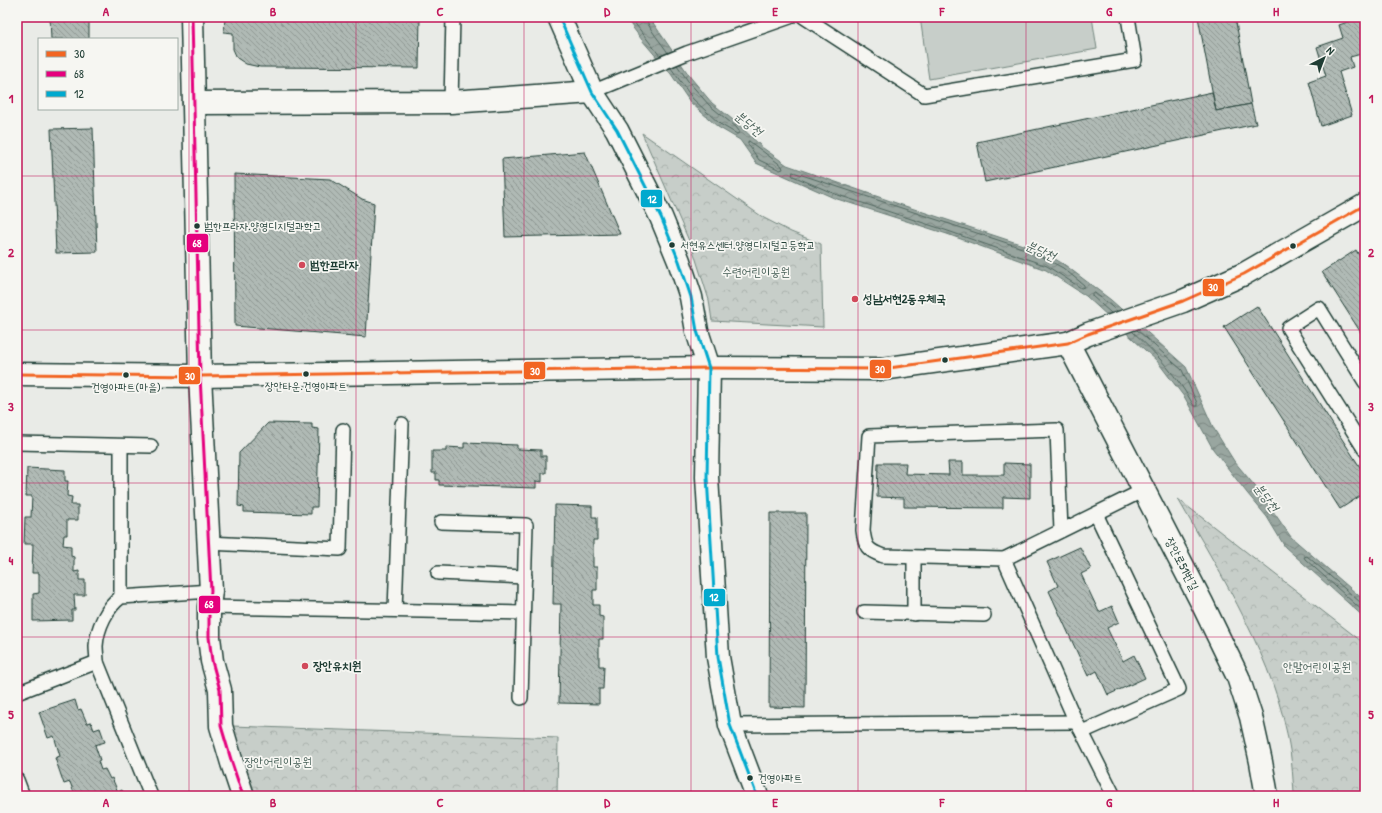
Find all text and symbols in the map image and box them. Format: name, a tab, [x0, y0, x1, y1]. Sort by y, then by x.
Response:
text: A	[103, 2, 110, 20]
text: B	[270, 2, 277, 20]
text: C	[436, 2, 444, 20]
text: D	[604, 2, 611, 20]
text: E	[772, 2, 778, 20]
text: F	[939, 2, 946, 20]
text: G	[1106, 2, 1113, 20]
text: H	[1273, 2, 1279, 20]
legend	[38, 38, 178, 110]
north arrow	[1304, 38, 1344, 78]
text: N	[1324, 43, 1338, 58]
text: 30	[74, 45, 85, 62]
text: 68	[74, 65, 84, 82]
text: 12	[74, 85, 84, 102]
text: 1	[9, 89, 14, 107]
text: 1	[1369, 89, 1374, 107]
water label: 분당천	[731, 106, 768, 141]
line badge: 12	[640, 189, 663, 208]
text: 12	[647, 192, 657, 206]
place label: 범한프라자.양영디지털과학고	[204, 219, 321, 233]
marker: 범한프라자.양영디지털과학고	[192, 221, 202, 231]
line badge: 68	[186, 233, 209, 253]
water label: 분당천	[1023, 235, 1060, 265]
text: 68	[192, 236, 202, 250]
place label: 서현유스센터.양영디지털고등학교	[680, 238, 815, 252]
marker: 서현유스센터.양영디지털고등학교	[667, 240, 677, 250]
unlabelled marker	[1288, 241, 1298, 251]
text: 2	[8, 243, 15, 261]
text: 2	[1368, 243, 1375, 261]
place label: 범한프라자	[310, 256, 359, 273]
marker: 범한프라자	[297, 260, 307, 270]
park label: 수련어린이공원	[722, 263, 790, 280]
line badge: 30	[1202, 278, 1225, 297]
text: 30	[1208, 280, 1218, 294]
place label: 성남서현2동우체국	[862, 290, 946, 307]
marker: 성남서현2동우체국	[850, 294, 860, 304]
unlabelled marker	[940, 355, 950, 365]
line badge: 30	[869, 359, 892, 379]
line badge: 30	[523, 361, 546, 380]
text: 30	[875, 362, 885, 376]
text: 30	[530, 364, 540, 378]
line badge: 30	[178, 366, 201, 385]
text: 30	[185, 369, 195, 383]
marker: 장안타운.건영아파트	[301, 369, 311, 379]
marker: 건영아파트(마을)	[121, 370, 131, 380]
place label: 장안타운.건영아파트	[265, 379, 347, 393]
place label: 건영아파트(마을)	[91, 380, 161, 394]
text: 3	[8, 397, 14, 415]
text: 3	[1368, 397, 1374, 415]
water label: 분당천	[1250, 479, 1285, 516]
street label: 장안로51번길	[1162, 534, 1203, 594]
text: 4	[9, 551, 14, 569]
text: 4	[1369, 551, 1374, 569]
line badge: 12	[703, 588, 726, 607]
text: 12	[709, 590, 719, 604]
line badge: 68	[198, 595, 221, 614]
text: 68	[204, 597, 214, 611]
place label: 장안유치원	[313, 657, 362, 674]
park label: 안말어린이공원	[1283, 658, 1351, 675]
marker: 장안유치원	[300, 661, 310, 671]
text: 5	[8, 705, 14, 723]
text: 5	[1368, 705, 1374, 723]
park label: 장안어린이공원	[244, 753, 312, 770]
place label: 건영아파트	[758, 771, 802, 785]
marker: 건영아파트	[745, 773, 755, 783]
text: A	[103, 793, 110, 811]
text: B	[270, 793, 277, 811]
text: C	[436, 793, 444, 811]
text: D	[604, 793, 611, 811]
text: E	[772, 793, 778, 811]
text: F	[939, 793, 946, 811]
text: G	[1106, 793, 1113, 811]
text: H	[1273, 793, 1279, 811]

